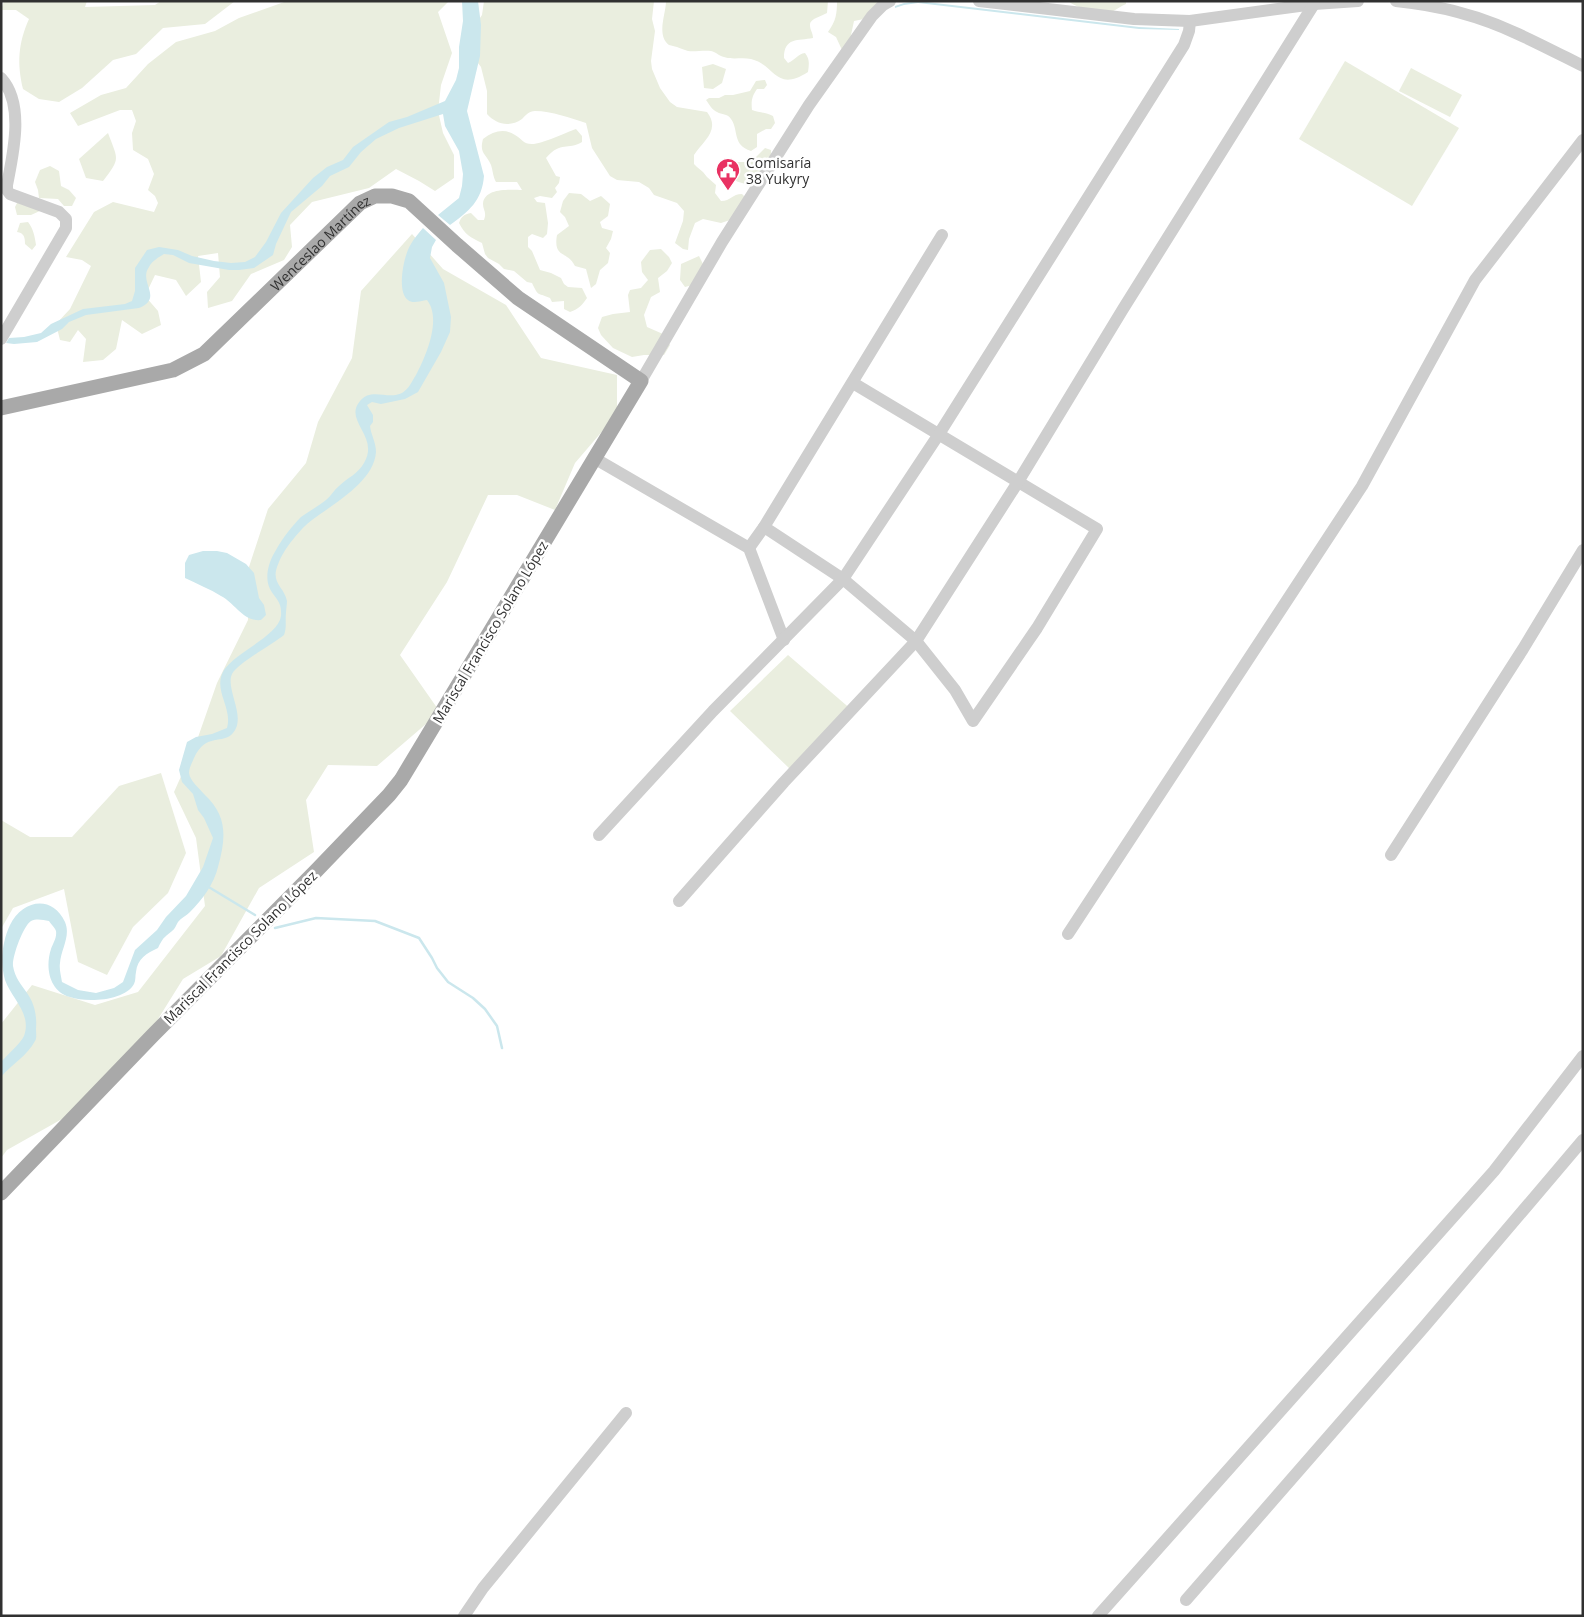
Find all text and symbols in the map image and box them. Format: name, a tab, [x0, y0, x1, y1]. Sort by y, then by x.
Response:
place label: Comisaría 38 Yukyry	[746, 153, 811, 188]
public building icon: Comisaría 38 Yukyry	[715, 157, 741, 191]
street label: Wenceslao Martínez	[266, 190, 373, 295]
street label: Mariscal Francisco Solano López	[428, 537, 552, 727]
street label: Mariscal Francisco Solano López	[159, 866, 321, 1028]

